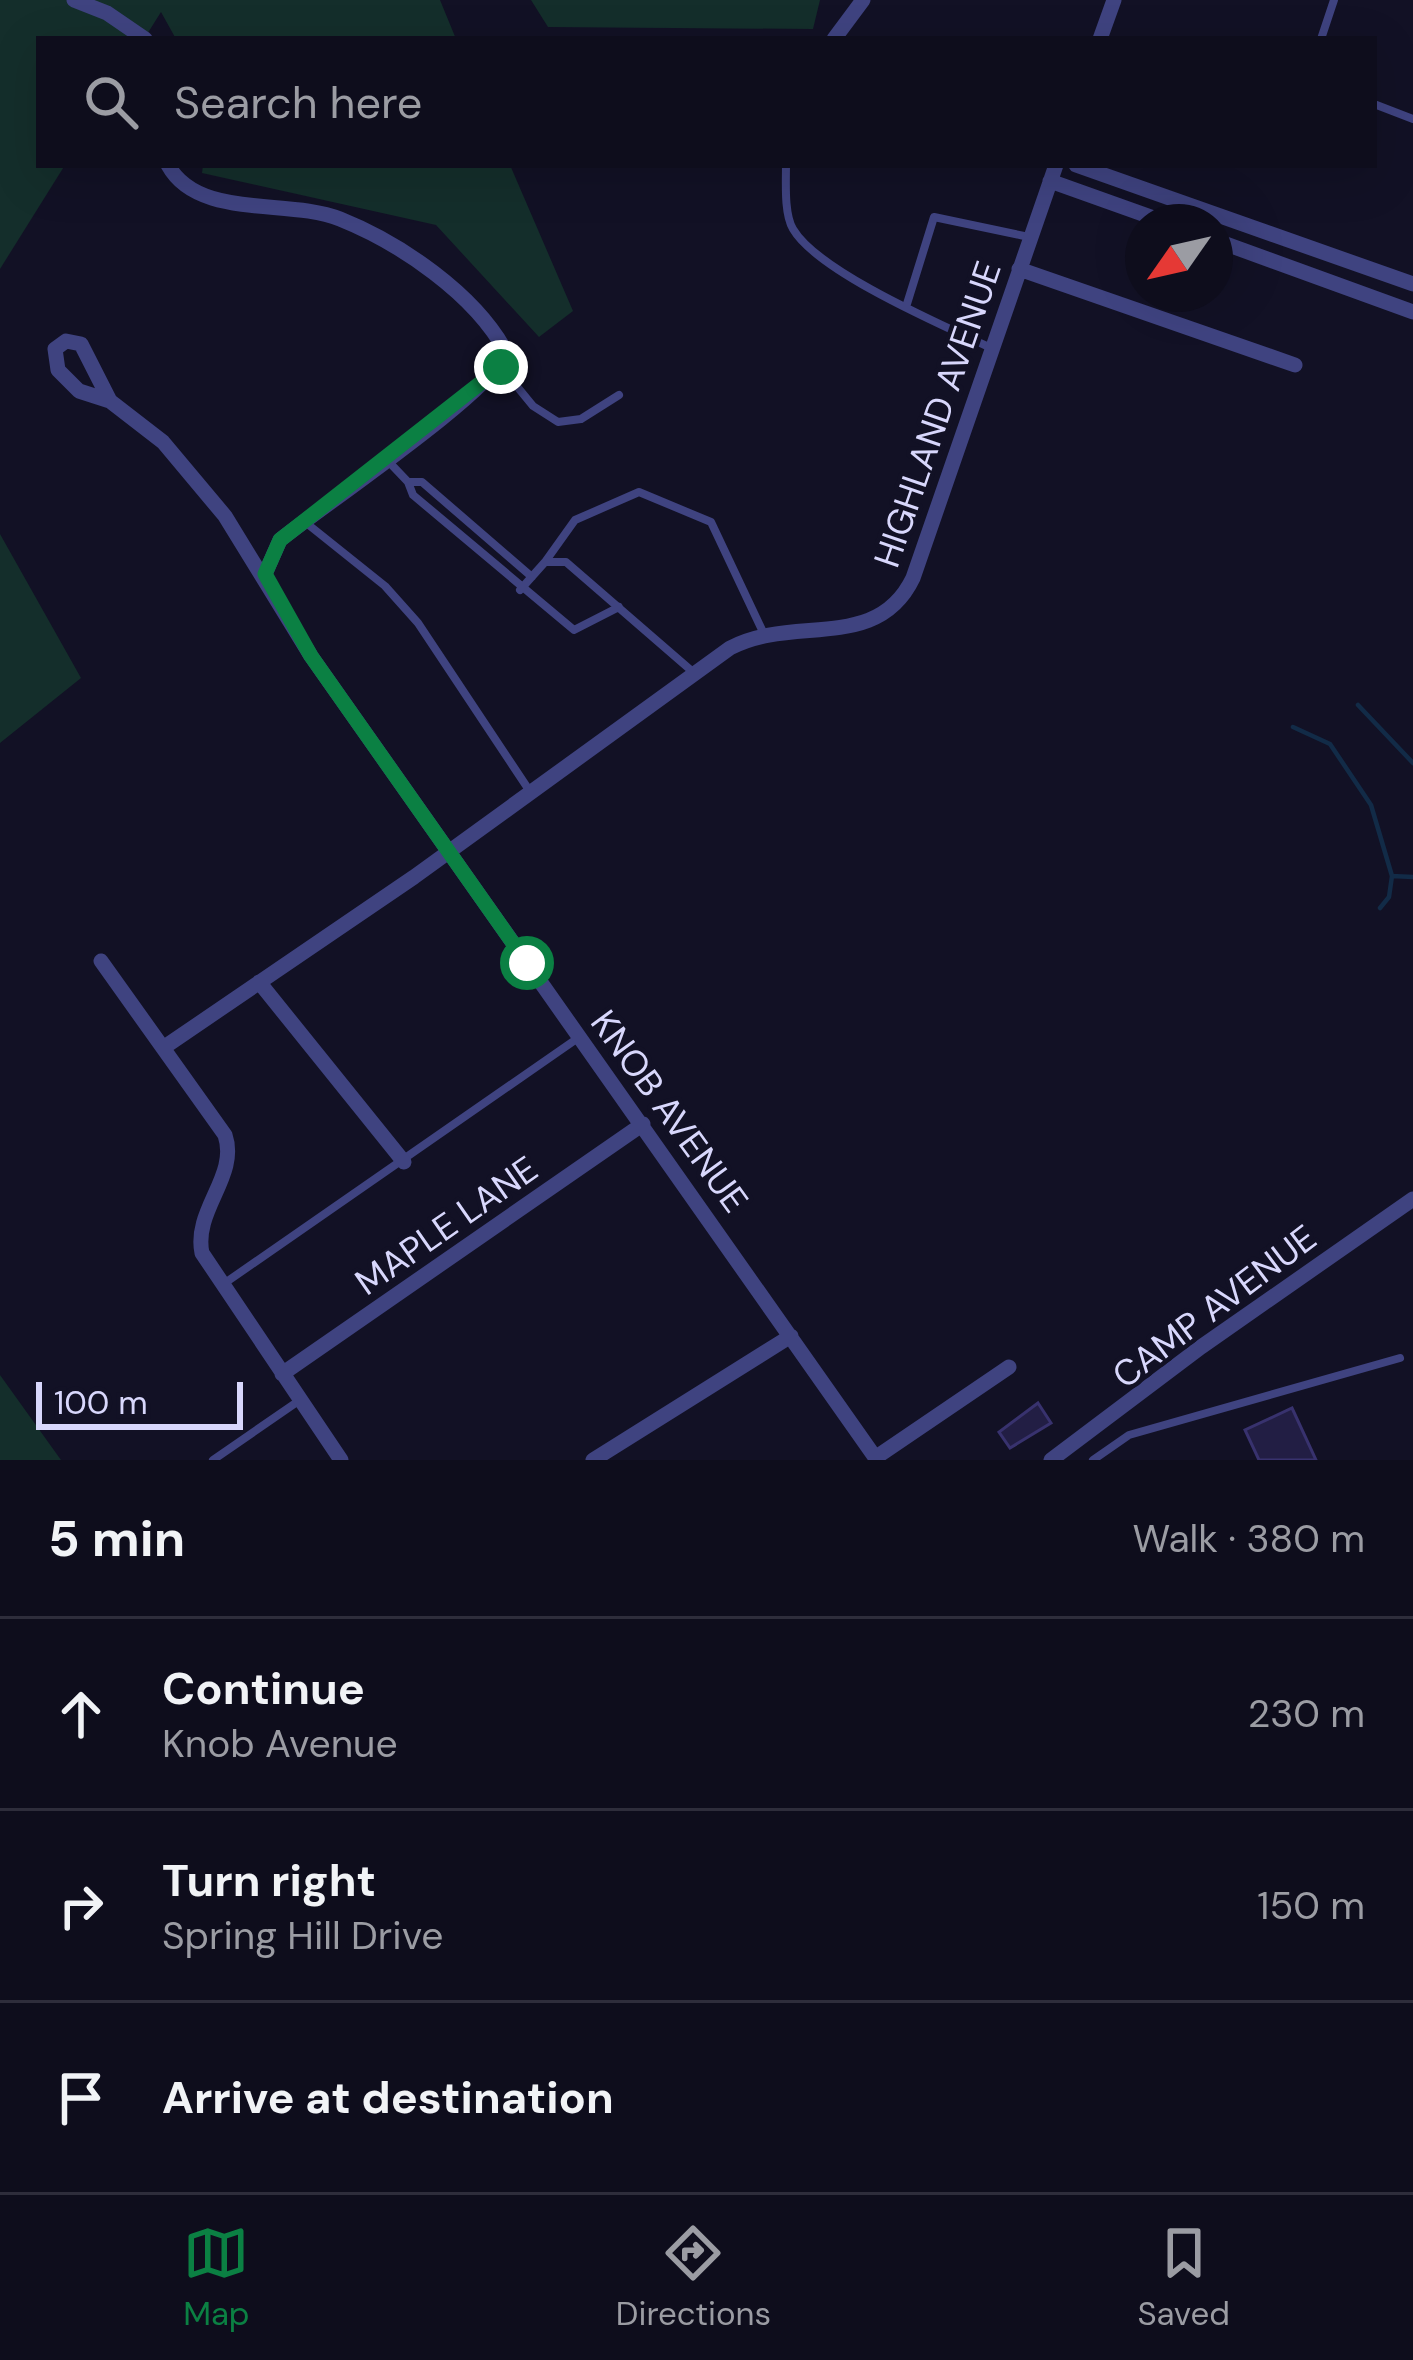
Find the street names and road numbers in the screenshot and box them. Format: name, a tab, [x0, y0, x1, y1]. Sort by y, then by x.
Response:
street label: HIGHLAND AVENUE	[863, 255, 1012, 573]
street label: KNOB AVENUE	[580, 1001, 759, 1222]
street label: MAPLE LANE	[346, 1145, 547, 1305]
street label: CAMP AVENUE	[1103, 1214, 1326, 1398]

